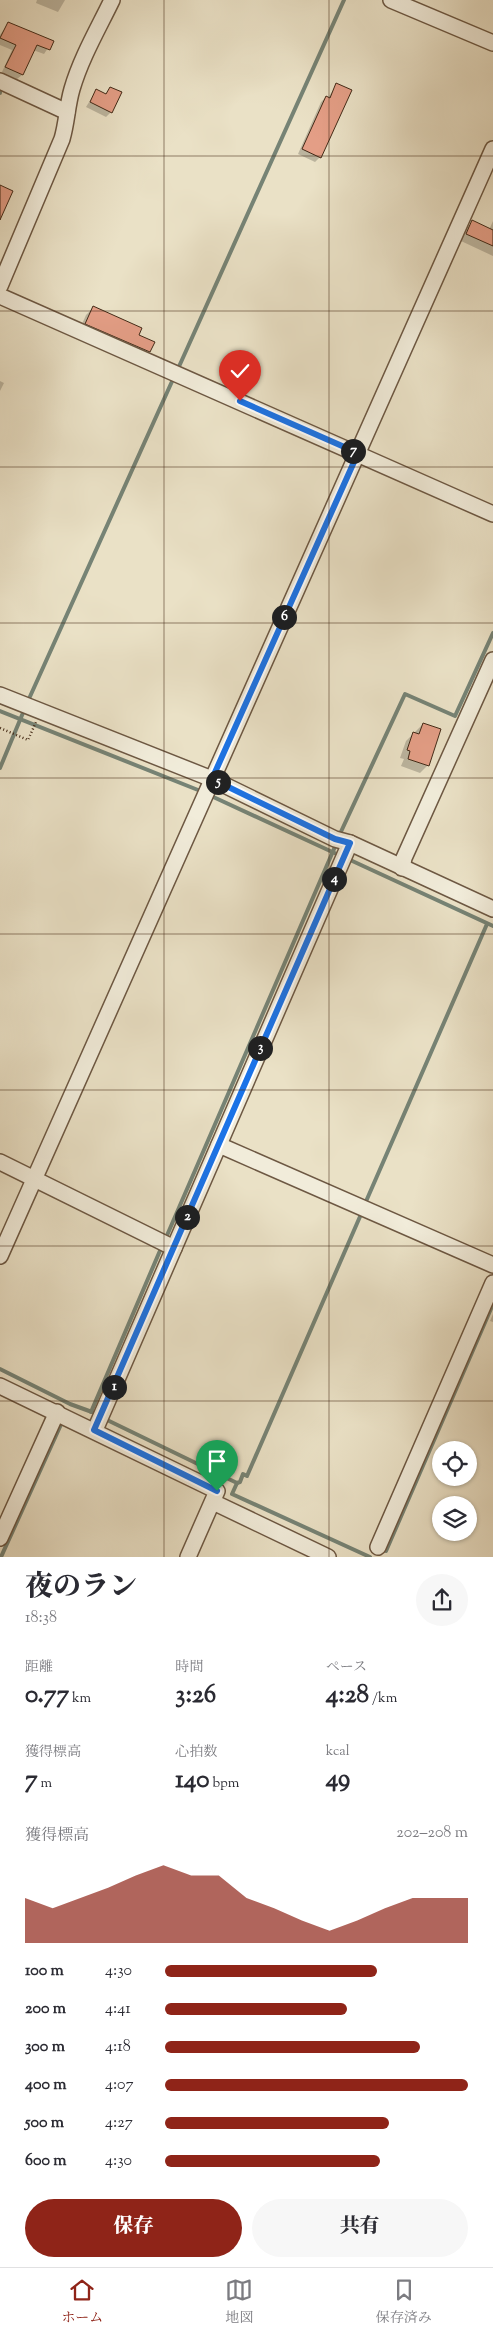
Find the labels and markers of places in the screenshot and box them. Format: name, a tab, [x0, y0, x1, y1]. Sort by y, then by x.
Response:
pin	[219, 350, 261, 401]
pin: 7	[340, 438, 366, 464]
pin: 6	[272, 604, 296, 630]
pin: 5	[206, 770, 230, 794]
pin: 4	[322, 866, 346, 892]
pin: 3	[248, 1036, 272, 1060]
pin: 2	[174, 1204, 200, 1230]
pin: 1	[102, 1374, 126, 1400]
pin	[196, 1440, 238, 1491]

